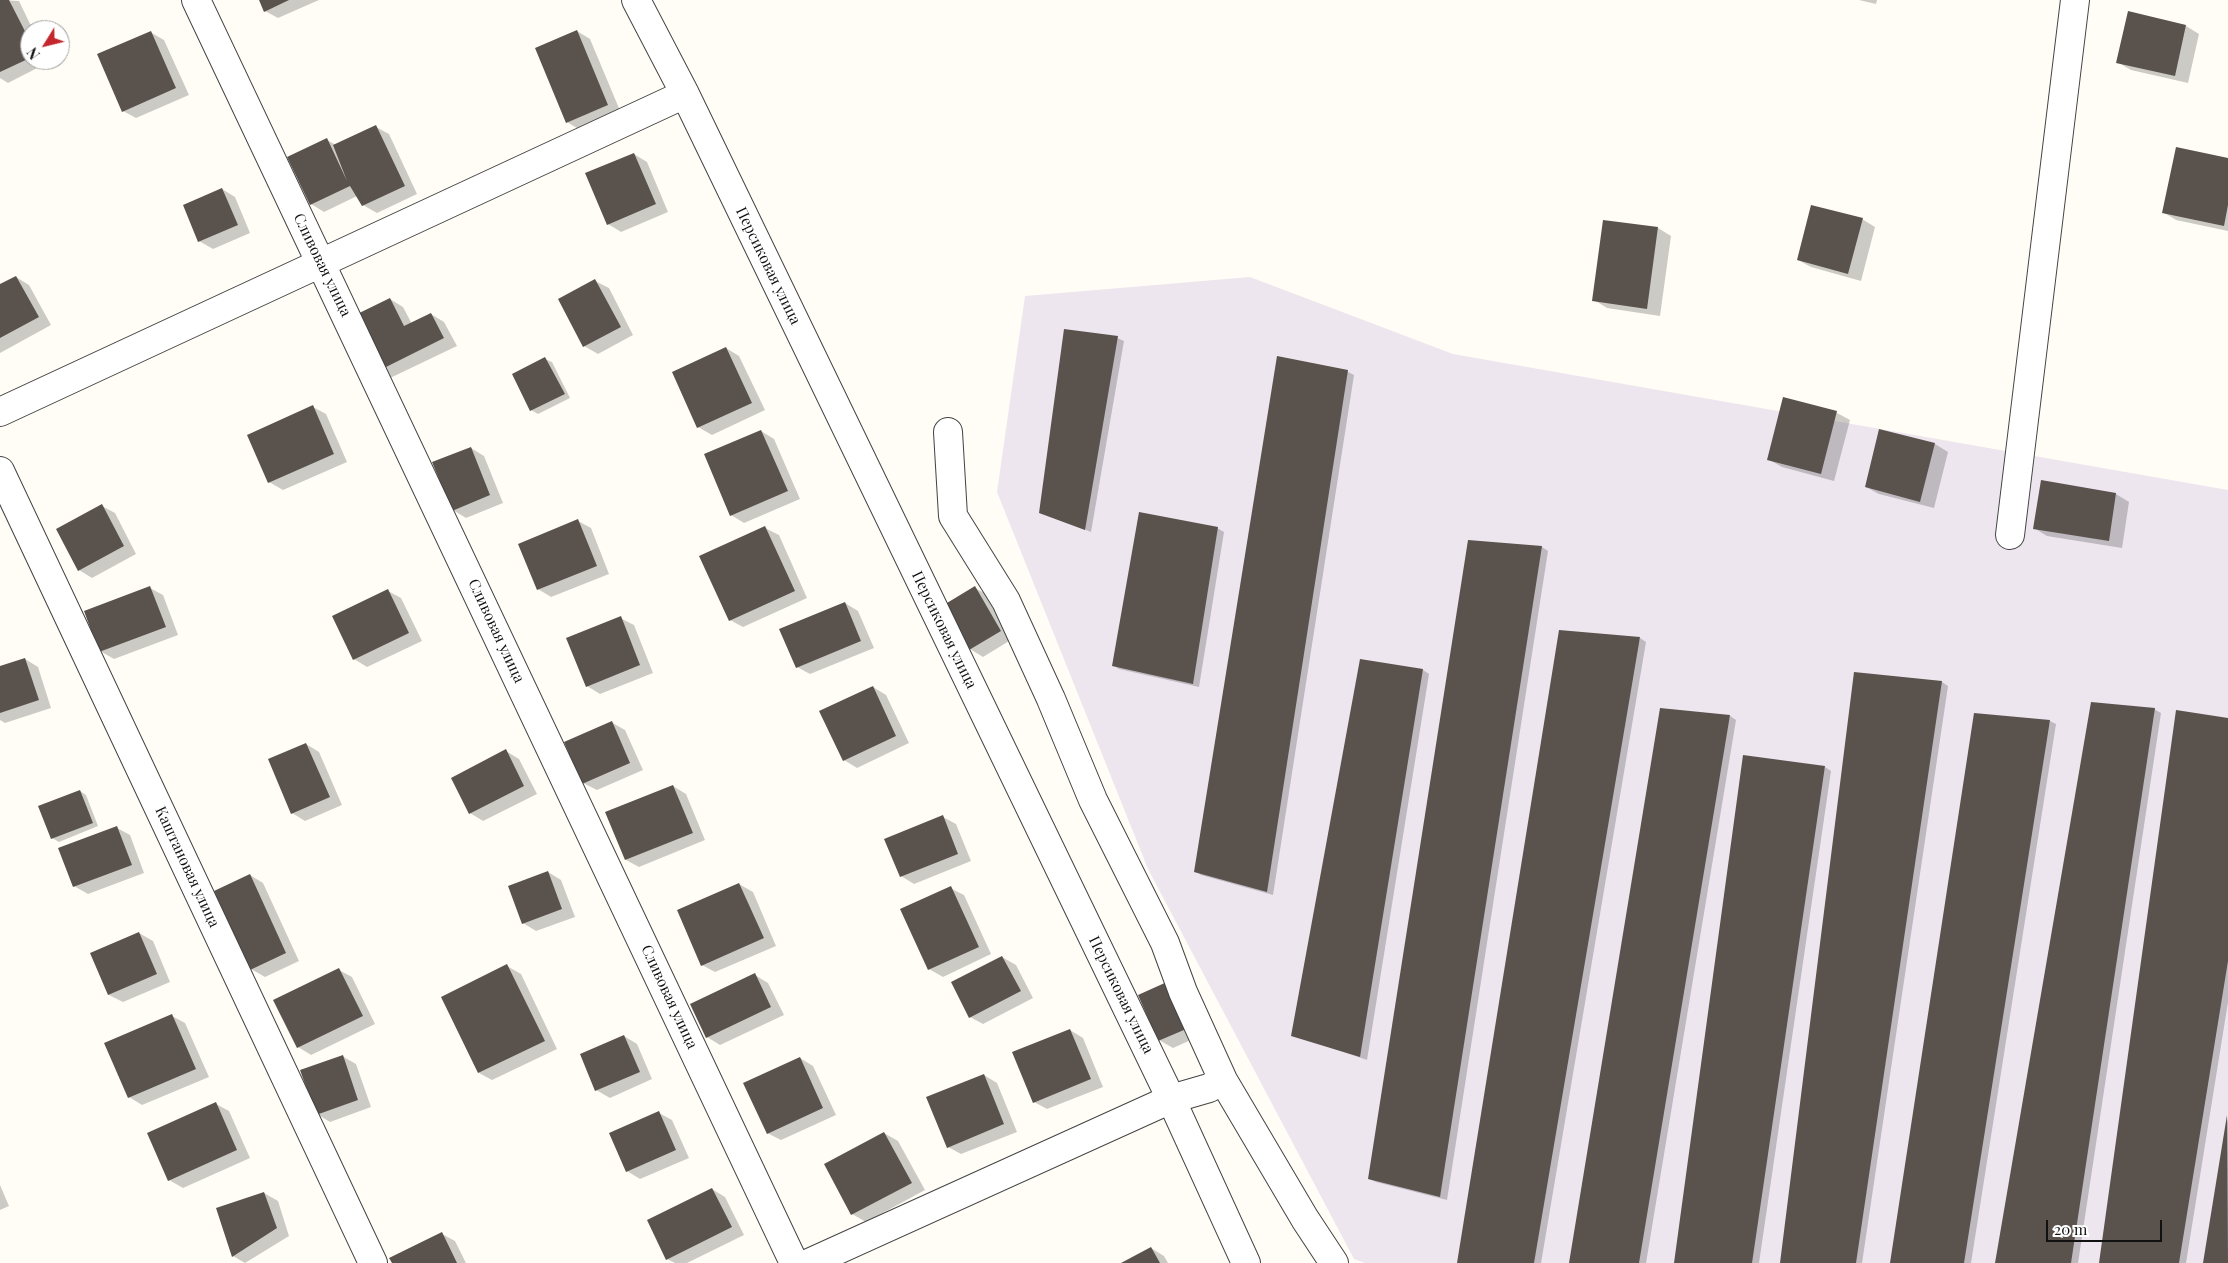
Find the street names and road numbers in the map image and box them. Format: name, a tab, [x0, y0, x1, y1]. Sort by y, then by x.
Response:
street label: Персиковая улица	[732, 204, 804, 328]
street label: Сливовая улица	[289, 210, 355, 320]
street label: Персиковая улица	[908, 568, 980, 692]
street label: Сливовая улица	[464, 576, 528, 686]
street label: Каштановая улица	[151, 804, 223, 930]
street label: Персиковая улица	[1085, 933, 1157, 1057]
street label: Сливовая улица	[637, 942, 701, 1052]

